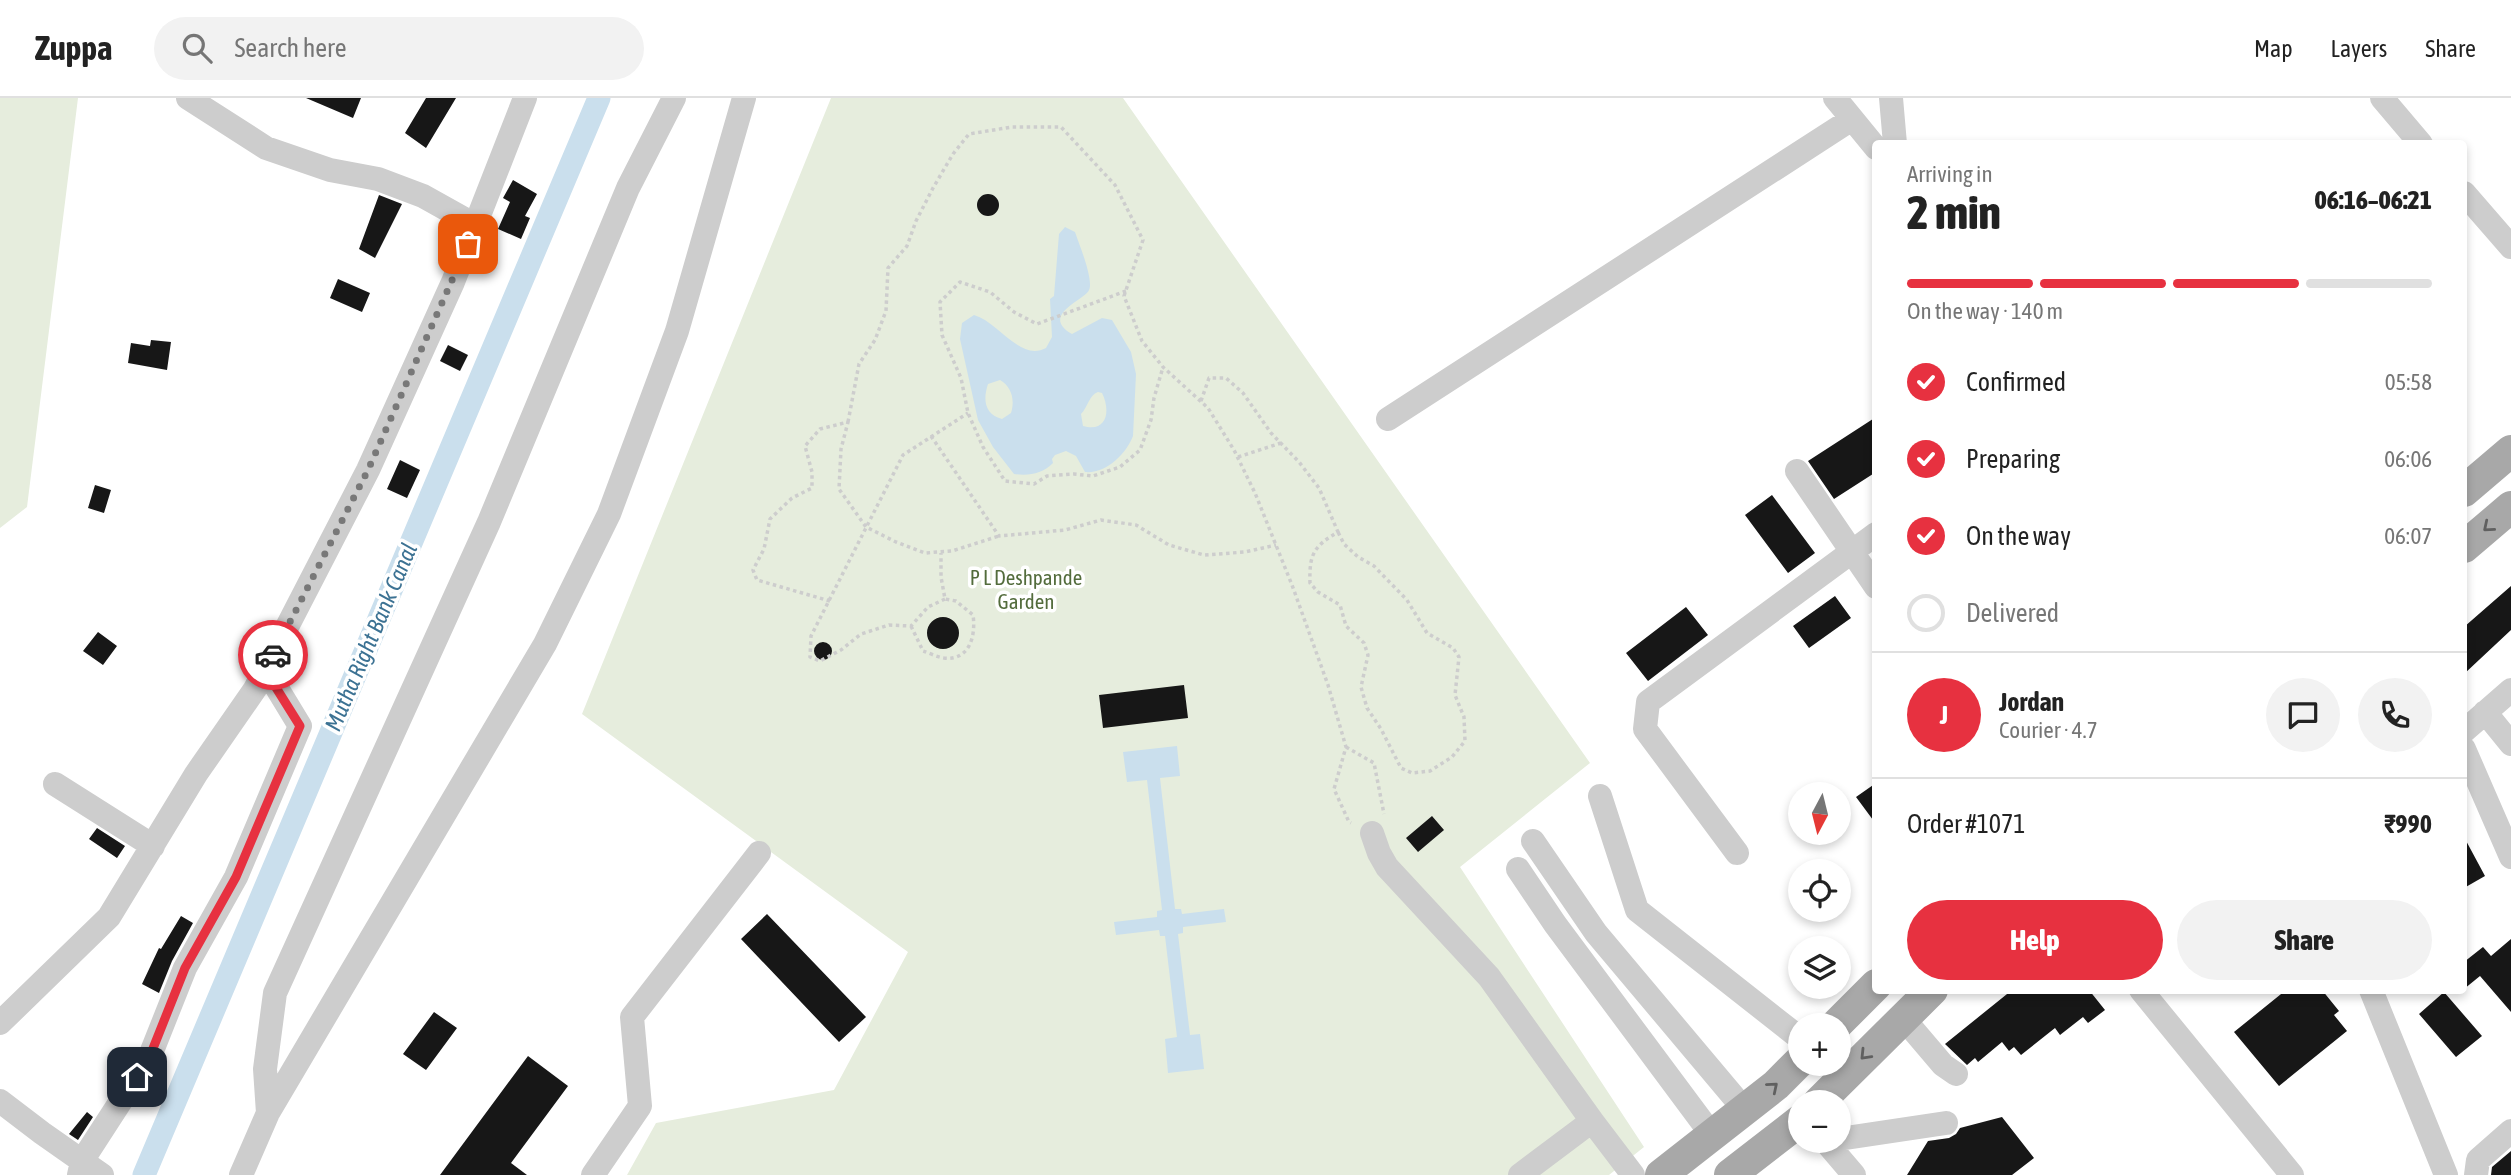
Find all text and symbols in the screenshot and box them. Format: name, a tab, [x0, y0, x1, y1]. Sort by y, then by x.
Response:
search box	[154, 17, 644, 80]
text: Zuppa	[35, 29, 112, 67]
icon: search	[178, 29, 216, 67]
text: Search here	[234, 33, 347, 63]
text: Map	[2254, 35, 2293, 62]
text: Layers	[2331, 35, 2387, 62]
text: Share	[2425, 35, 2476, 62]
text: Arriving in	[1907, 161, 1993, 187]
text: 06:16–06:21	[2315, 185, 2432, 215]
text: 2 min	[1907, 186, 2001, 239]
pin	[438, 214, 498, 274]
icon: bag	[449, 225, 487, 263]
text: On the way · 140 m	[1907, 298, 2063, 324]
icon: check	[1907, 363, 1945, 401]
text: Confirmed	[1966, 367, 2066, 397]
text: 05:58	[2385, 369, 2432, 395]
icon: check	[1907, 440, 1945, 478]
text: Preparing	[1966, 444, 2060, 474]
text: 06:06	[2384, 446, 2432, 472]
icon: check	[1907, 517, 1945, 555]
one-way arrow	[2483, 519, 2496, 531]
text: On the way	[1966, 521, 2071, 551]
text: 06:07	[2384, 523, 2432, 549]
water label: Mutha Right Bank Canal	[320, 539, 422, 735]
park label: P L Deshpande Garden	[970, 565, 1082, 613]
text: Delivered	[1966, 598, 2059, 628]
courier	[238, 620, 308, 690]
icon: car	[254, 636, 292, 674]
button: chat	[2266, 678, 2340, 752]
button: phone	[2358, 678, 2432, 752]
text: Jordan	[1999, 687, 2064, 717]
text: J	[1940, 700, 1948, 730]
text: Courier · 4.7	[1999, 717, 2098, 743]
north arrow	[1788, 782, 1852, 845]
map controls	[1788, 782, 1851, 1153]
text: Order #1071	[1907, 809, 2026, 839]
text: ₹990	[2384, 809, 2432, 839]
button: locate	[1788, 859, 1851, 922]
button: Help	[1907, 900, 2163, 980]
button: Share	[2177, 900, 2432, 980]
button: layers	[1788, 936, 1851, 999]
button: +	[1788, 1013, 1851, 1076]
pin	[107, 1047, 167, 1107]
one-way arrow	[1861, 1047, 1874, 1060]
icon: home	[118, 1058, 156, 1096]
one-way arrow	[1764, 1083, 1777, 1095]
button: −	[1788, 1090, 1851, 1153]

